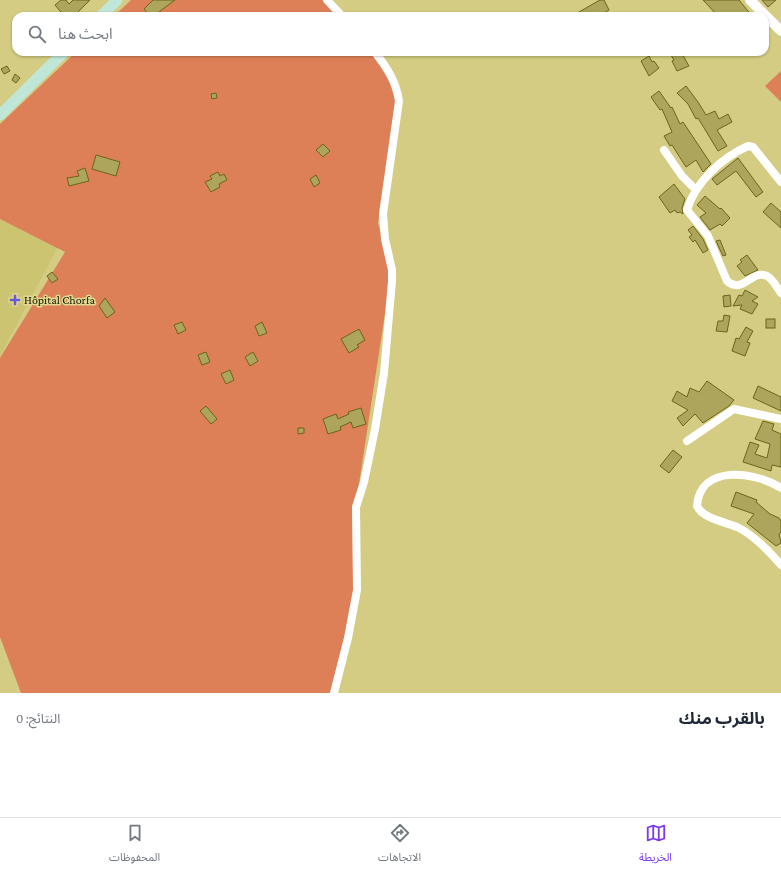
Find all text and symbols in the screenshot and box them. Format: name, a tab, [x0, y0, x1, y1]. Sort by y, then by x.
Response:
search box	[12, 12, 769, 56]
icon: search	[26, 23, 48, 45]
text: ابحث هنا	[58, 26, 113, 42]
place label: Hôpital Chorfa	[24, 293, 95, 307]
marker: Hôpital Chorfa	[9, 294, 21, 306]
text: بالقرب منك	[679, 709, 765, 728]
text: النتائج: 0	[16, 711, 60, 726]
tab: المحفوظات	[109, 822, 160, 869]
tab: الاتجاهات	[378, 822, 421, 869]
tab: الخريطة	[639, 822, 672, 869]

